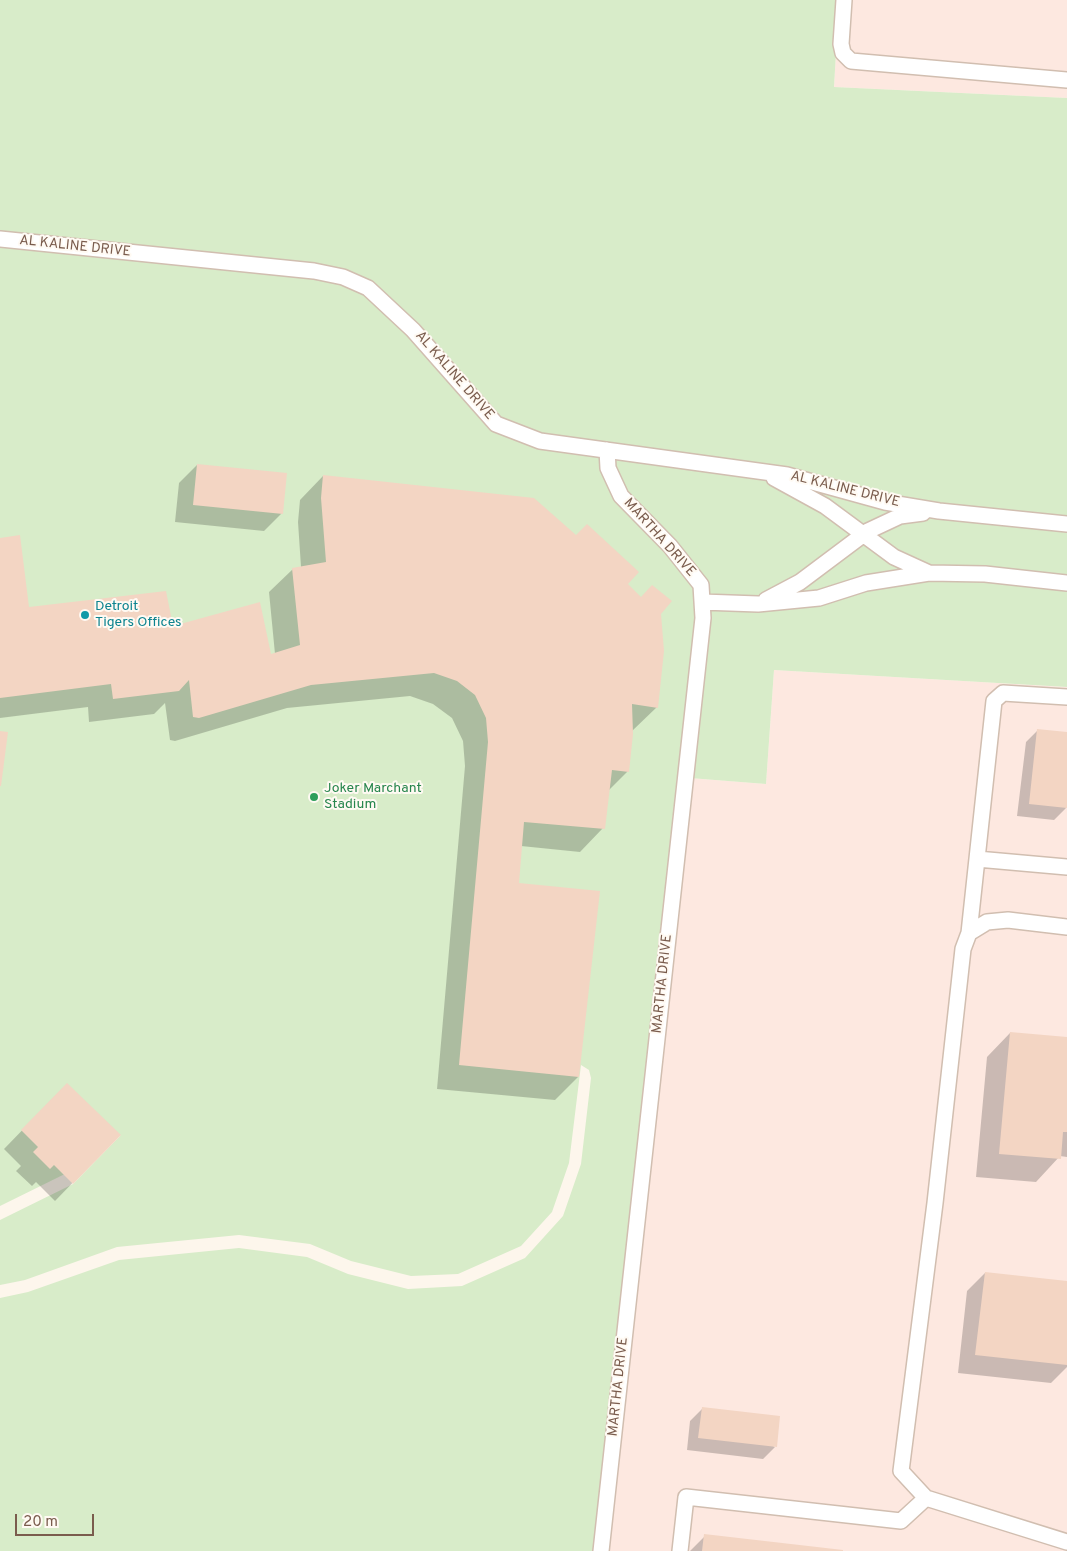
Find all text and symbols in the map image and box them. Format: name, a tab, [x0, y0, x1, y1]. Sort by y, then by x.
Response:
street label: AL KALINE DRIVE	[18, 233, 132, 261]
street label: AL KALINE DRIVE	[411, 328, 497, 424]
street label: AL KALINE DRIVE	[789, 468, 901, 512]
street label: MARTHA DRIVE	[619, 495, 699, 581]
place label: Detroit Tigers Offices	[95, 599, 182, 632]
marker: Detroit Tigers Offices	[79, 609, 91, 621]
place label: Joker Marchant Stadium	[324, 781, 422, 814]
marker: Joker Marchant Stadium	[308, 791, 320, 803]
street label: MARTHA DRIVE	[649, 934, 677, 1034]
street label: MARTHA DRIVE	[605, 1337, 633, 1437]
scale bar	[18, 1504, 96, 1536]
text: 20 m	[23, 1513, 58, 1532]

